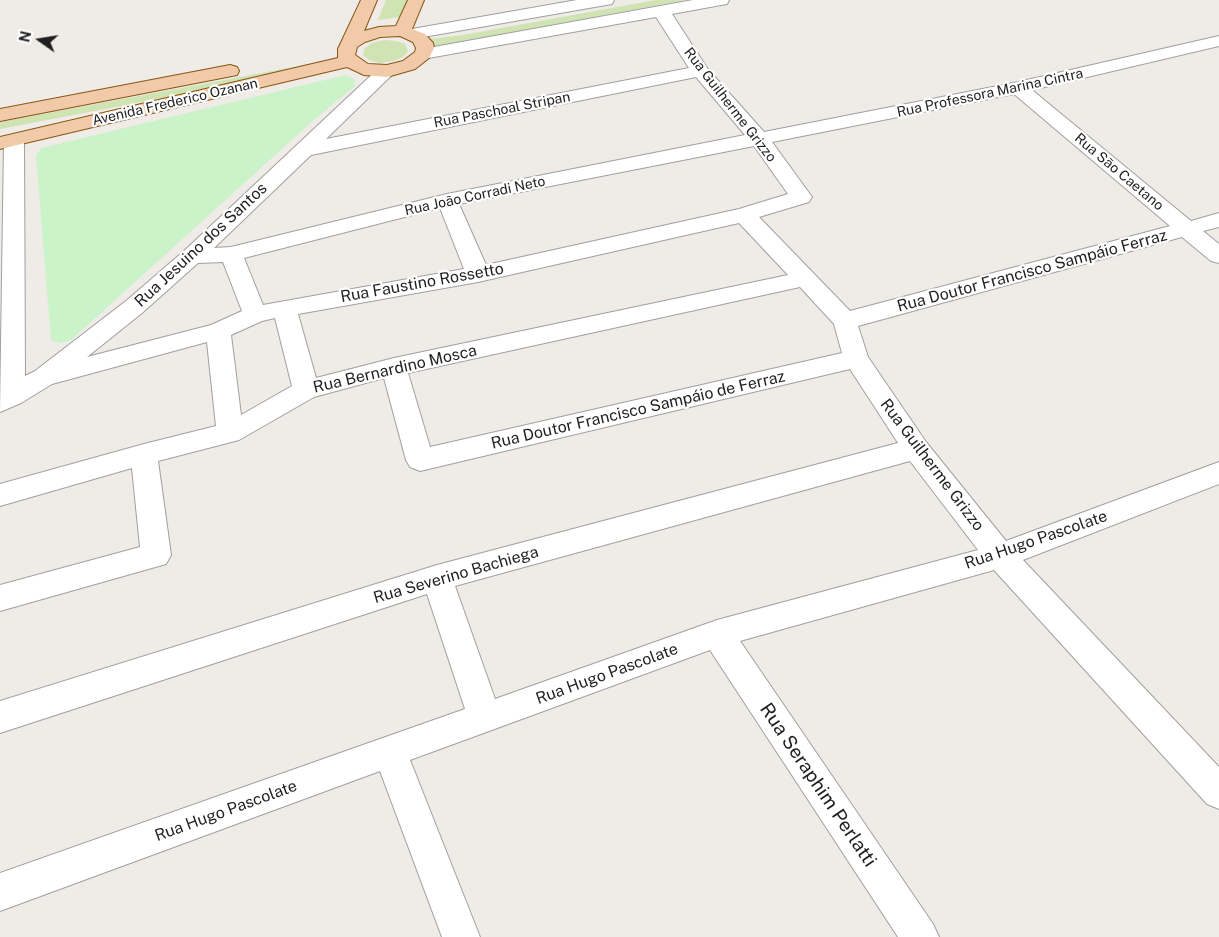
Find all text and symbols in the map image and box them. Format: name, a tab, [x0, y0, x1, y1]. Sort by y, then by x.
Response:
north arrow	[15, 15, 65, 65]
text: N	[16, 29, 34, 44]
street label: Rua Guilherme Grizzo	[680, 45, 780, 165]
street label: Rua Professora Marina Cintra	[895, 65, 1085, 121]
street label: Avenida Frederico Ozanan	[91, 75, 259, 129]
street label: Rua Paschoal Stripan	[432, 89, 572, 131]
street label: Rua São Caetano	[1071, 130, 1167, 214]
street label: Rua João Corradi Neto	[403, 173, 547, 219]
street label: Rua Jesuino dos Santos	[131, 179, 271, 311]
street label: Rua Doutor Francisco Sampáio Ferraz	[895, 226, 1169, 316]
street label: Rua Faustino Rossetto	[339, 259, 505, 307]
street label: Rua Bernardino Mosca	[311, 341, 479, 397]
street label: Rua Doutor Francisco Sampáio de Ferraz	[489, 367, 787, 453]
street label: Rua Guilherme Grizzo	[876, 395, 988, 535]
street label: Rua Hugo Pascolate	[962, 507, 1110, 573]
street label: Rua Severino Bachiega	[371, 542, 541, 608]
street label: Rua Hugo Pascolate	[533, 639, 681, 709]
street label: Rua Seraphim Perlatti	[755, 699, 881, 871]
street label: Rua Hugo Pascolate	[152, 776, 300, 846]

